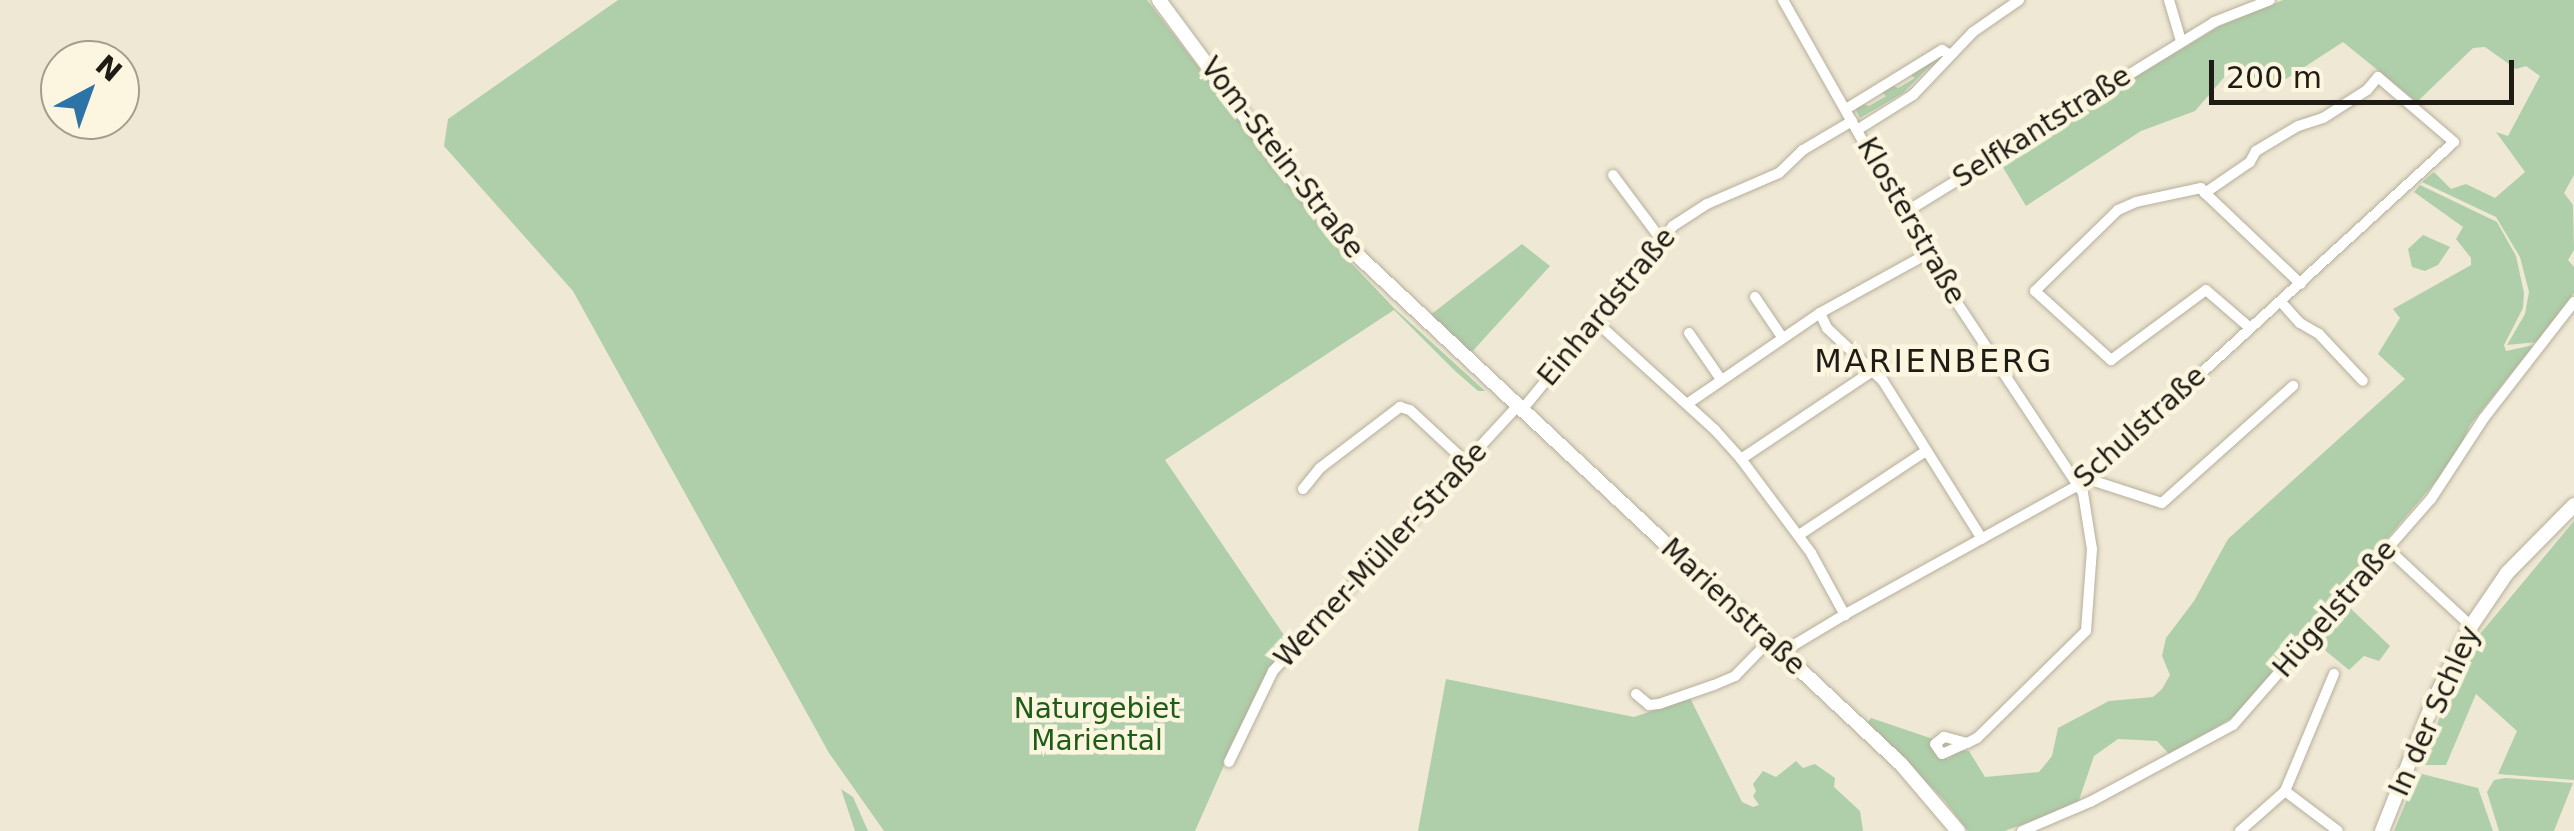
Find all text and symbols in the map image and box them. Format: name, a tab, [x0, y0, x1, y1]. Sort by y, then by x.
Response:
north arrow	[40, 40, 140, 140]
scale bar	[2214, 40, 2519, 102]
text: N	[89, 48, 128, 89]
street label: Vom-Stein-Straße	[1193, 51, 1371, 265]
street label: Selfkantstraße	[1947, 59, 2137, 195]
text: 200 m	[2226, 60, 2322, 95]
street label: Klosterstraße	[1850, 132, 1972, 310]
street label: Einhardstraße	[1531, 221, 1683, 393]
district label: MARIENBERG	[1814, 342, 2054, 380]
street label: Schulstraße	[2067, 359, 2213, 495]
street label: Werner-Müller-Straße	[1268, 435, 1494, 675]
street label: Marienstraße	[1654, 532, 1812, 682]
street label: Hügelstraße	[2266, 534, 2404, 684]
street label: In der Schley	[2382, 621, 2488, 801]
park label: Naturgebiet Mariental	[1014, 692, 1180, 758]

